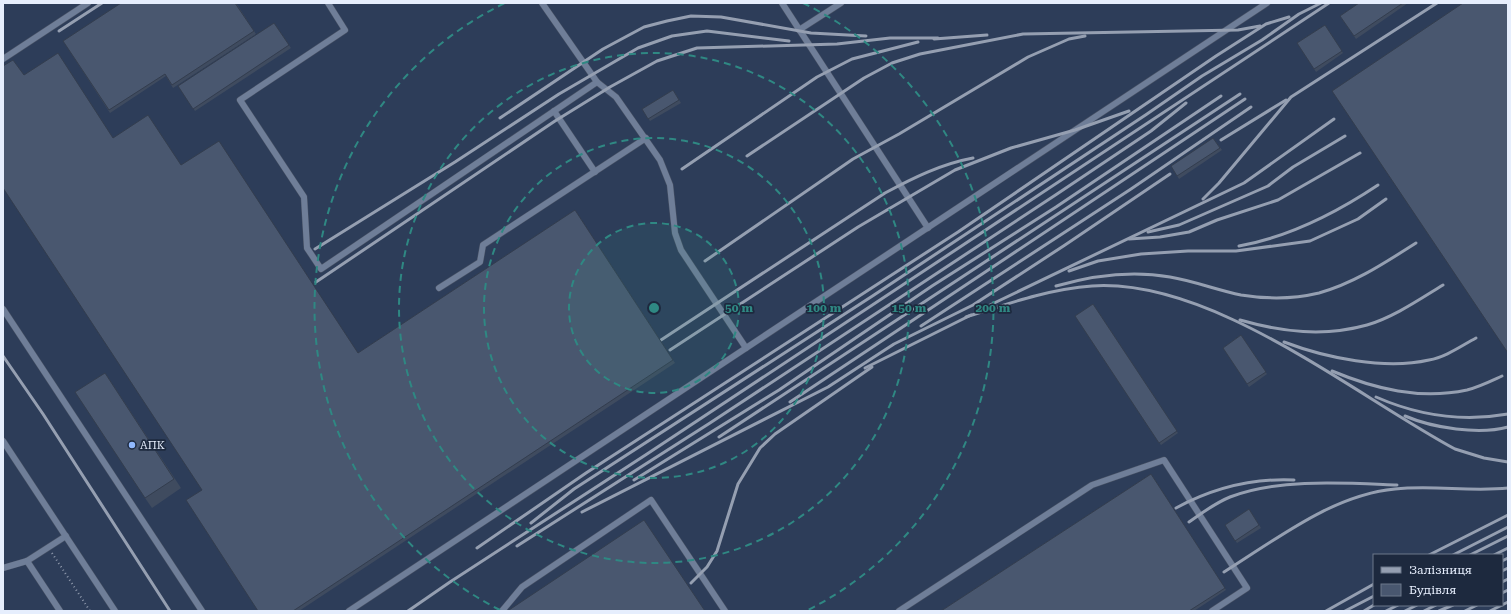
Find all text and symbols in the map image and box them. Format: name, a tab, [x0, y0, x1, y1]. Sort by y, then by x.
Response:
centre of rings	[647, 301, 661, 315]
text: 50 m	[725, 301, 753, 315]
text: 100 m	[807, 301, 842, 315]
text: 150 m	[892, 301, 927, 315]
text: 200 m	[976, 301, 1011, 315]
place label: АПК	[140, 439, 165, 452]
marker: АПК	[127, 440, 137, 450]
legend	[1373, 554, 1503, 606]
text: Залізниця	[1409, 563, 1472, 577]
text: Будівля	[1409, 583, 1456, 597]

